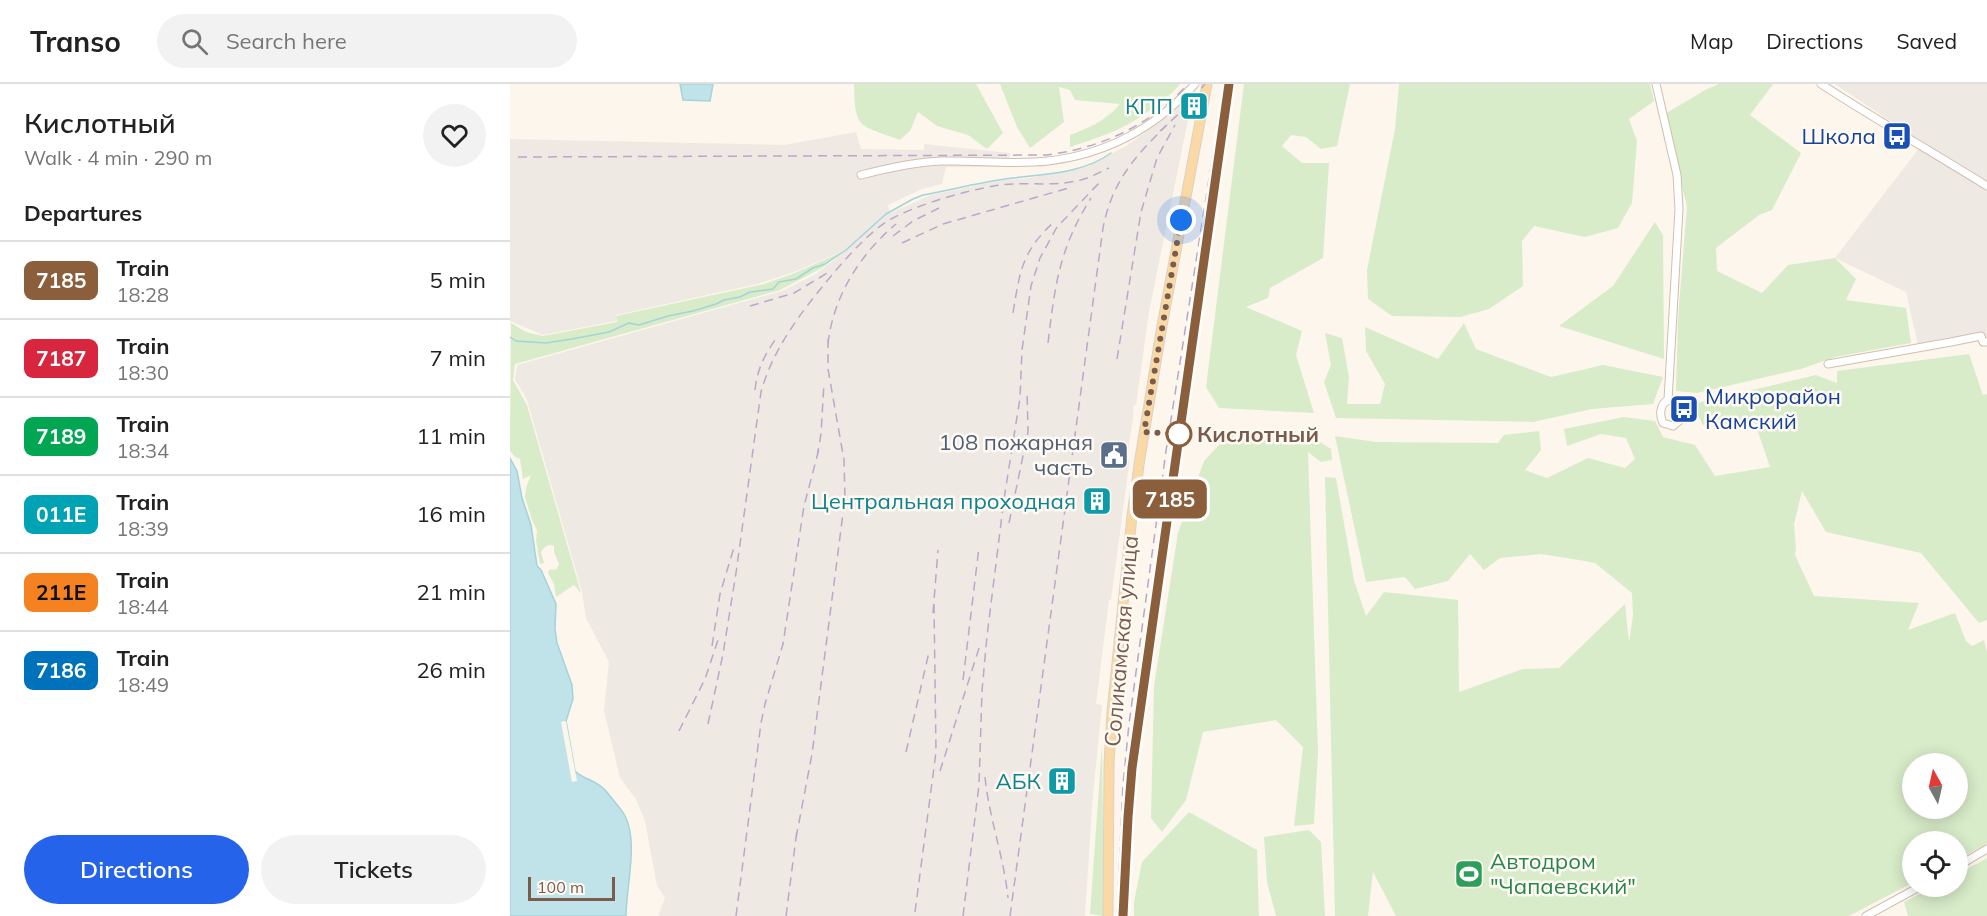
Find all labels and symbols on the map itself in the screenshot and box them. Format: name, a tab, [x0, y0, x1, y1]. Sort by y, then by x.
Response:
building icon: КПП	[1178, 90, 1210, 122]
place label: КПП	[1125, 92, 1173, 120]
bus stop icon: Школа	[1881, 120, 1913, 152]
place label: Школа	[1801, 122, 1876, 150]
your location	[1166, 205, 1196, 235]
place label: Микрорайон Камский	[1705, 382, 1841, 435]
bus stop icon: Микрорайон Камский	[1668, 393, 1700, 425]
place label: Кислотный	[1197, 420, 1319, 448]
marker: Кислотный	[1166, 421, 1192, 447]
place label: 108 пожарная часть	[939, 428, 1093, 481]
public building icon: 108 пожарная часть	[1098, 439, 1130, 471]
line badge: 7185	[1128, 480, 1212, 518]
building icon: Центральная проходная	[1081, 485, 1113, 517]
place label: Центральная проходная	[811, 487, 1076, 515]
street label: Соликамская улица	[1098, 534, 1144, 748]
north arrow	[1902, 753, 1968, 819]
building icon: АБК	[1046, 765, 1078, 797]
place label: АБК	[995, 767, 1042, 795]
place label: Автодром "Чапаевский"	[1490, 847, 1636, 900]
sports icon: Автодром "Чапаевский"	[1453, 858, 1485, 890]
scale bar	[528, 874, 615, 902]

